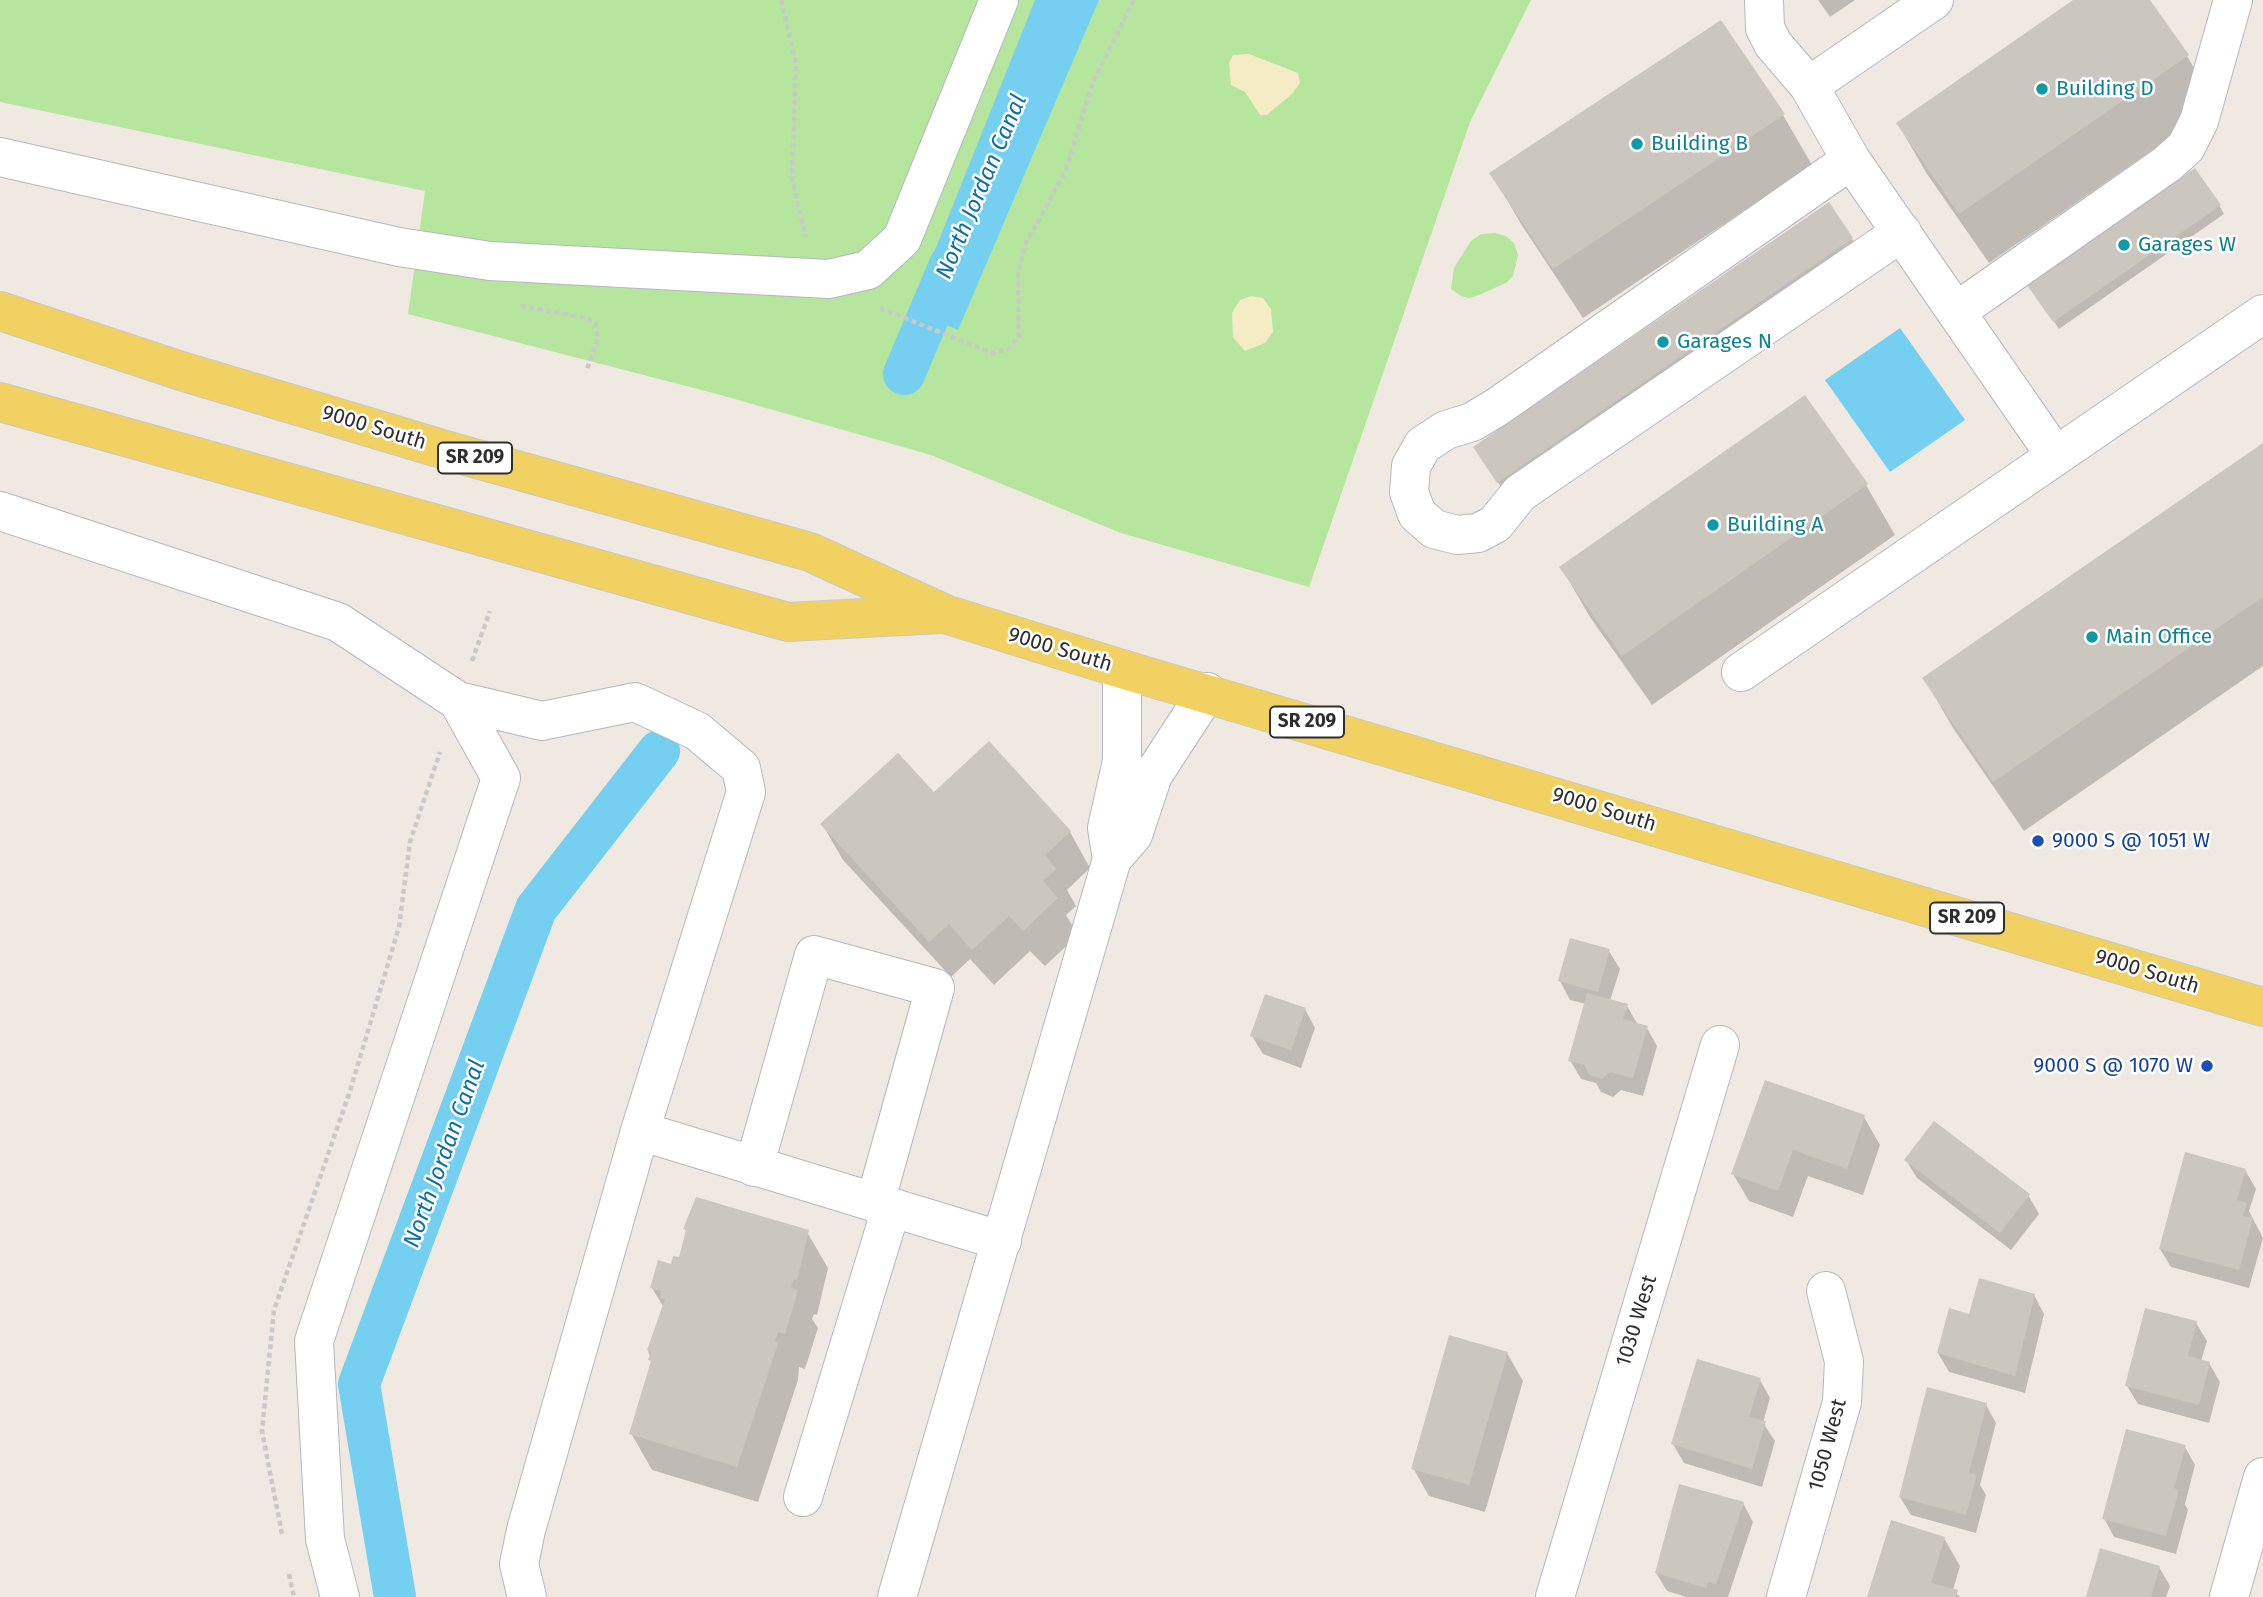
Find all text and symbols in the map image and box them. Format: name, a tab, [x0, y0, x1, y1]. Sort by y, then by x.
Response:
place label: Building D	[2056, 76, 2154, 102]
marker: Building D	[2034, 81, 2050, 97]
water label: North Jordan Canal	[931, 91, 1033, 283]
place label: Building B	[1651, 131, 1748, 157]
marker: Building B	[1629, 136, 1645, 152]
place label: Garages W	[2138, 232, 2236, 258]
marker: Garages W	[2116, 237, 2132, 253]
place label: Garages N	[1677, 329, 1772, 355]
marker: Garages N	[1655, 334, 1671, 350]
street label: 9000 South	[319, 400, 429, 456]
road number: SR 209	[438, 442, 512, 474]
place label: Building A	[1727, 512, 1823, 538]
marker: Building A	[1705, 517, 1721, 533]
street label: 9000 South	[1005, 622, 1115, 678]
place label: Main Office	[2106, 624, 2212, 650]
marker: Main Office	[2084, 629, 2100, 645]
road number: SR 209	[1270, 706, 1344, 737]
street label: 9000 South	[1549, 782, 1659, 838]
place label: 9000 S @ 1051 W	[2052, 828, 2210, 854]
marker: 9000 S @ 1051 W	[2030, 833, 2046, 849]
road number: SR 209	[1930, 902, 2004, 934]
street label: 9000 South	[2092, 944, 2202, 1000]
place label: 9000 S @ 1070 W	[2033, 1053, 2193, 1079]
water label: North Jordan Canal	[398, 1056, 492, 1252]
marker: 9000 S @ 1070 W	[2199, 1058, 2215, 1074]
street label: 1030 West	[1611, 1272, 1663, 1370]
street label: 1050 West	[1804, 1396, 1852, 1494]

